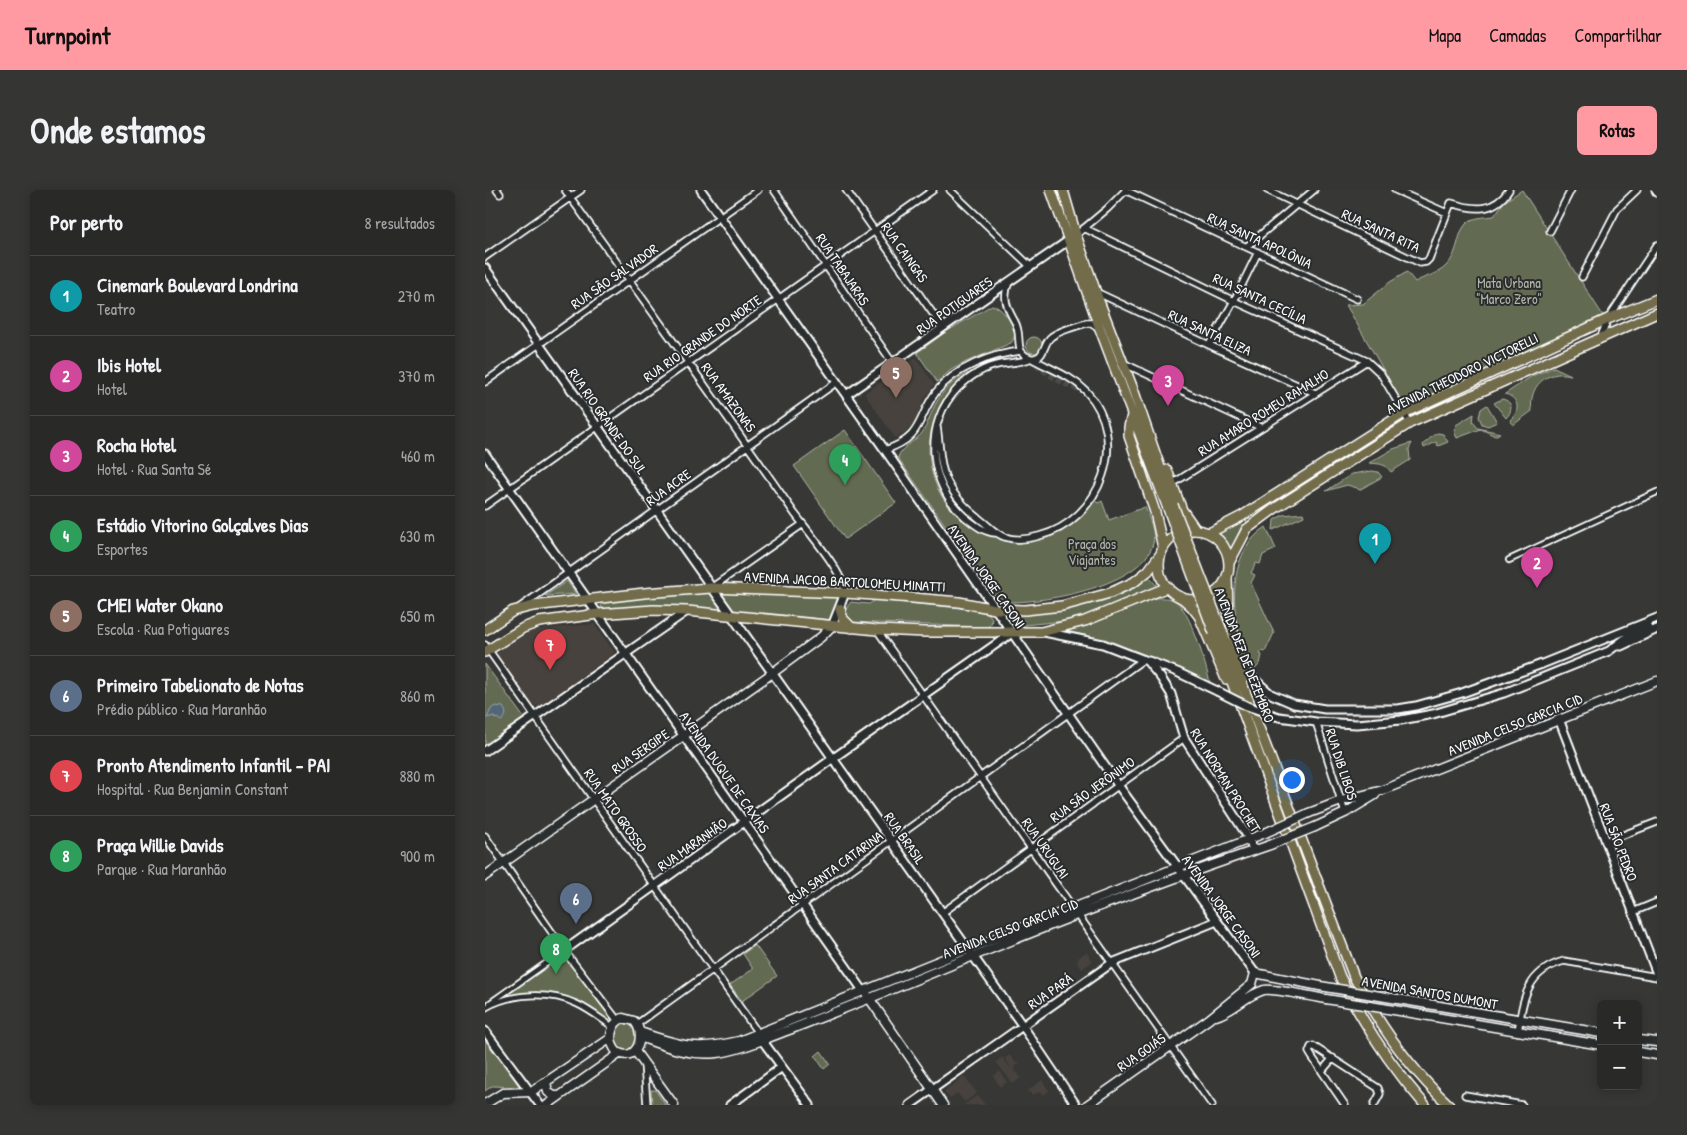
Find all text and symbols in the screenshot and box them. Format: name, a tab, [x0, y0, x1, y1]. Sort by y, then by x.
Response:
text: Turnpoint	[25, 19, 110, 51]
text: Mapa	[1429, 23, 1461, 48]
text: Camadas	[1489, 23, 1546, 48]
text: Compartilhar	[1574, 23, 1662, 48]
button: Rotas	[1577, 106, 1657, 155]
text: Onde estamos	[30, 107, 205, 154]
street label: RUA SANTA RITA	[1339, 204, 1423, 257]
street label: RUA SANTA APOLÔNIA	[1205, 207, 1316, 273]
text: Por perto	[50, 208, 123, 237]
text: 8 resultados	[364, 212, 435, 234]
street label: RUA CAINGAS	[877, 218, 933, 286]
street label: RUA TABAJARAS	[812, 229, 874, 309]
street label: RUA SÃO SALVADOR	[567, 239, 661, 313]
street label: RUA SANTA CECÍLIA	[1210, 268, 1310, 328]
street label: RUA POTIGUARES	[912, 271, 996, 338]
text: Cinemark Boulevard Londrina	[97, 272, 298, 298]
park label: Mata Urbana "Marco Zero"	[1476, 273, 1542, 308]
text: 1	[63, 285, 69, 307]
text: 270 m	[398, 285, 435, 307]
street label: RUA RIO GRANDE DO NORTE	[639, 290, 765, 386]
text: Teatro	[97, 298, 135, 320]
street label: RUA SANTA ELIZA	[1165, 304, 1255, 360]
street label: AVENIDA THEODORO VICTORELLI	[1383, 328, 1541, 418]
text: Ibis Hotel	[97, 352, 161, 378]
pin: 5	[880, 357, 912, 398]
street label: RUA AMAZONAS	[697, 358, 761, 436]
street label: RUA RIO GRANDE DO SUL	[564, 364, 652, 478]
street label: RUA AMARO ROMEU RAMALHO	[1194, 364, 1332, 460]
text: 2	[62, 365, 70, 387]
text: 370 m	[398, 365, 435, 387]
pin: 3	[1152, 365, 1184, 406]
text: Hotel	[97, 378, 127, 400]
text: Rocha Hotel	[97, 432, 176, 458]
pin: 4	[829, 444, 861, 485]
text: 3	[62, 445, 70, 467]
text: 460 m	[401, 445, 435, 467]
text: Hotel · Rua Santa Sé	[97, 458, 211, 480]
street label: RUA ACRE	[642, 464, 694, 510]
text: Estádio Vitorino Golçalves Dias	[97, 512, 308, 538]
street label: AVENIDA JORGE CASONI	[944, 520, 1030, 632]
pin: 1	[1359, 523, 1391, 564]
text: 4	[63, 525, 69, 547]
text: 630 m	[400, 525, 435, 547]
park label: Praça dos Viajantes	[1068, 534, 1116, 570]
text: Esportes	[97, 538, 148, 560]
pin: 2	[1521, 547, 1553, 588]
street label: AVENIDA JACOB BARTOLOMEU MINATTI	[744, 566, 946, 596]
street label: AVENIDA DEZ DE DEZEMBRO	[1210, 585, 1280, 725]
text: CMEI Water Okano	[97, 592, 223, 618]
text: 5	[63, 605, 69, 627]
text: 650 m	[400, 605, 435, 627]
text: Escola · Rua Potiguares	[97, 618, 229, 640]
pin: 7	[534, 629, 566, 670]
text: Primeiro Tabelionato de Notas	[97, 672, 304, 698]
text: 6	[63, 685, 69, 707]
text: 860 m	[400, 685, 435, 707]
street label: AVENIDA CELSO GARCIA CID	[1445, 688, 1585, 760]
text: Prédio público · Rua Maranhão	[97, 698, 267, 720]
street label: AVENIDA DUQUE DE CAXIAS	[676, 707, 775, 837]
street label: RUA SERGIPE	[608, 724, 672, 778]
street label: RUA NORMAN PROCHET	[1186, 724, 1266, 836]
street label: RUA DIB LIBOS	[1322, 726, 1363, 803]
text: Pronto Atendimento Infantil - PAI	[97, 752, 331, 778]
street label: RUA SÃO JERÔNIMO	[1046, 752, 1139, 826]
street label: RUA MATO GROSSO	[580, 764, 652, 856]
text: 7	[62, 765, 70, 787]
text: 880 m	[399, 765, 435, 787]
your location	[1279, 767, 1305, 793]
text: Hospital · Rua Benjamin Constant	[97, 778, 288, 800]
street label: RUA SÃO PEDRO	[1595, 800, 1643, 884]
street label: RUA BRASIL	[880, 808, 930, 868]
street label: RUA MARANHÃO	[653, 813, 731, 875]
street label: RUA URUGUAI	[1018, 814, 1074, 882]
street label: RUA SANTA CATARINA	[784, 826, 887, 908]
text: Praça Willie Davids	[97, 832, 223, 858]
text: 8	[63, 845, 69, 867]
text: 900 m	[400, 845, 435, 867]
street label: AVENIDA JORGE CASONI	[1178, 851, 1266, 961]
text: Parque · Rua Maranhão	[97, 858, 226, 880]
pin: 6	[560, 883, 592, 924]
street label: AVENIDA CELSO GARCIA CID	[940, 893, 1081, 963]
pin: 8	[540, 933, 572, 974]
street label: RUA PARÁ	[1024, 969, 1076, 1013]
street label: AVENIDA SANTOS DUMONT	[1361, 971, 1500, 1013]
map controls	[1597, 1000, 1642, 1090]
button: +	[1597, 1000, 1642, 1045]
street label: RUA GOIÁS	[1113, 1028, 1170, 1076]
button: −	[1597, 1045, 1642, 1090]

